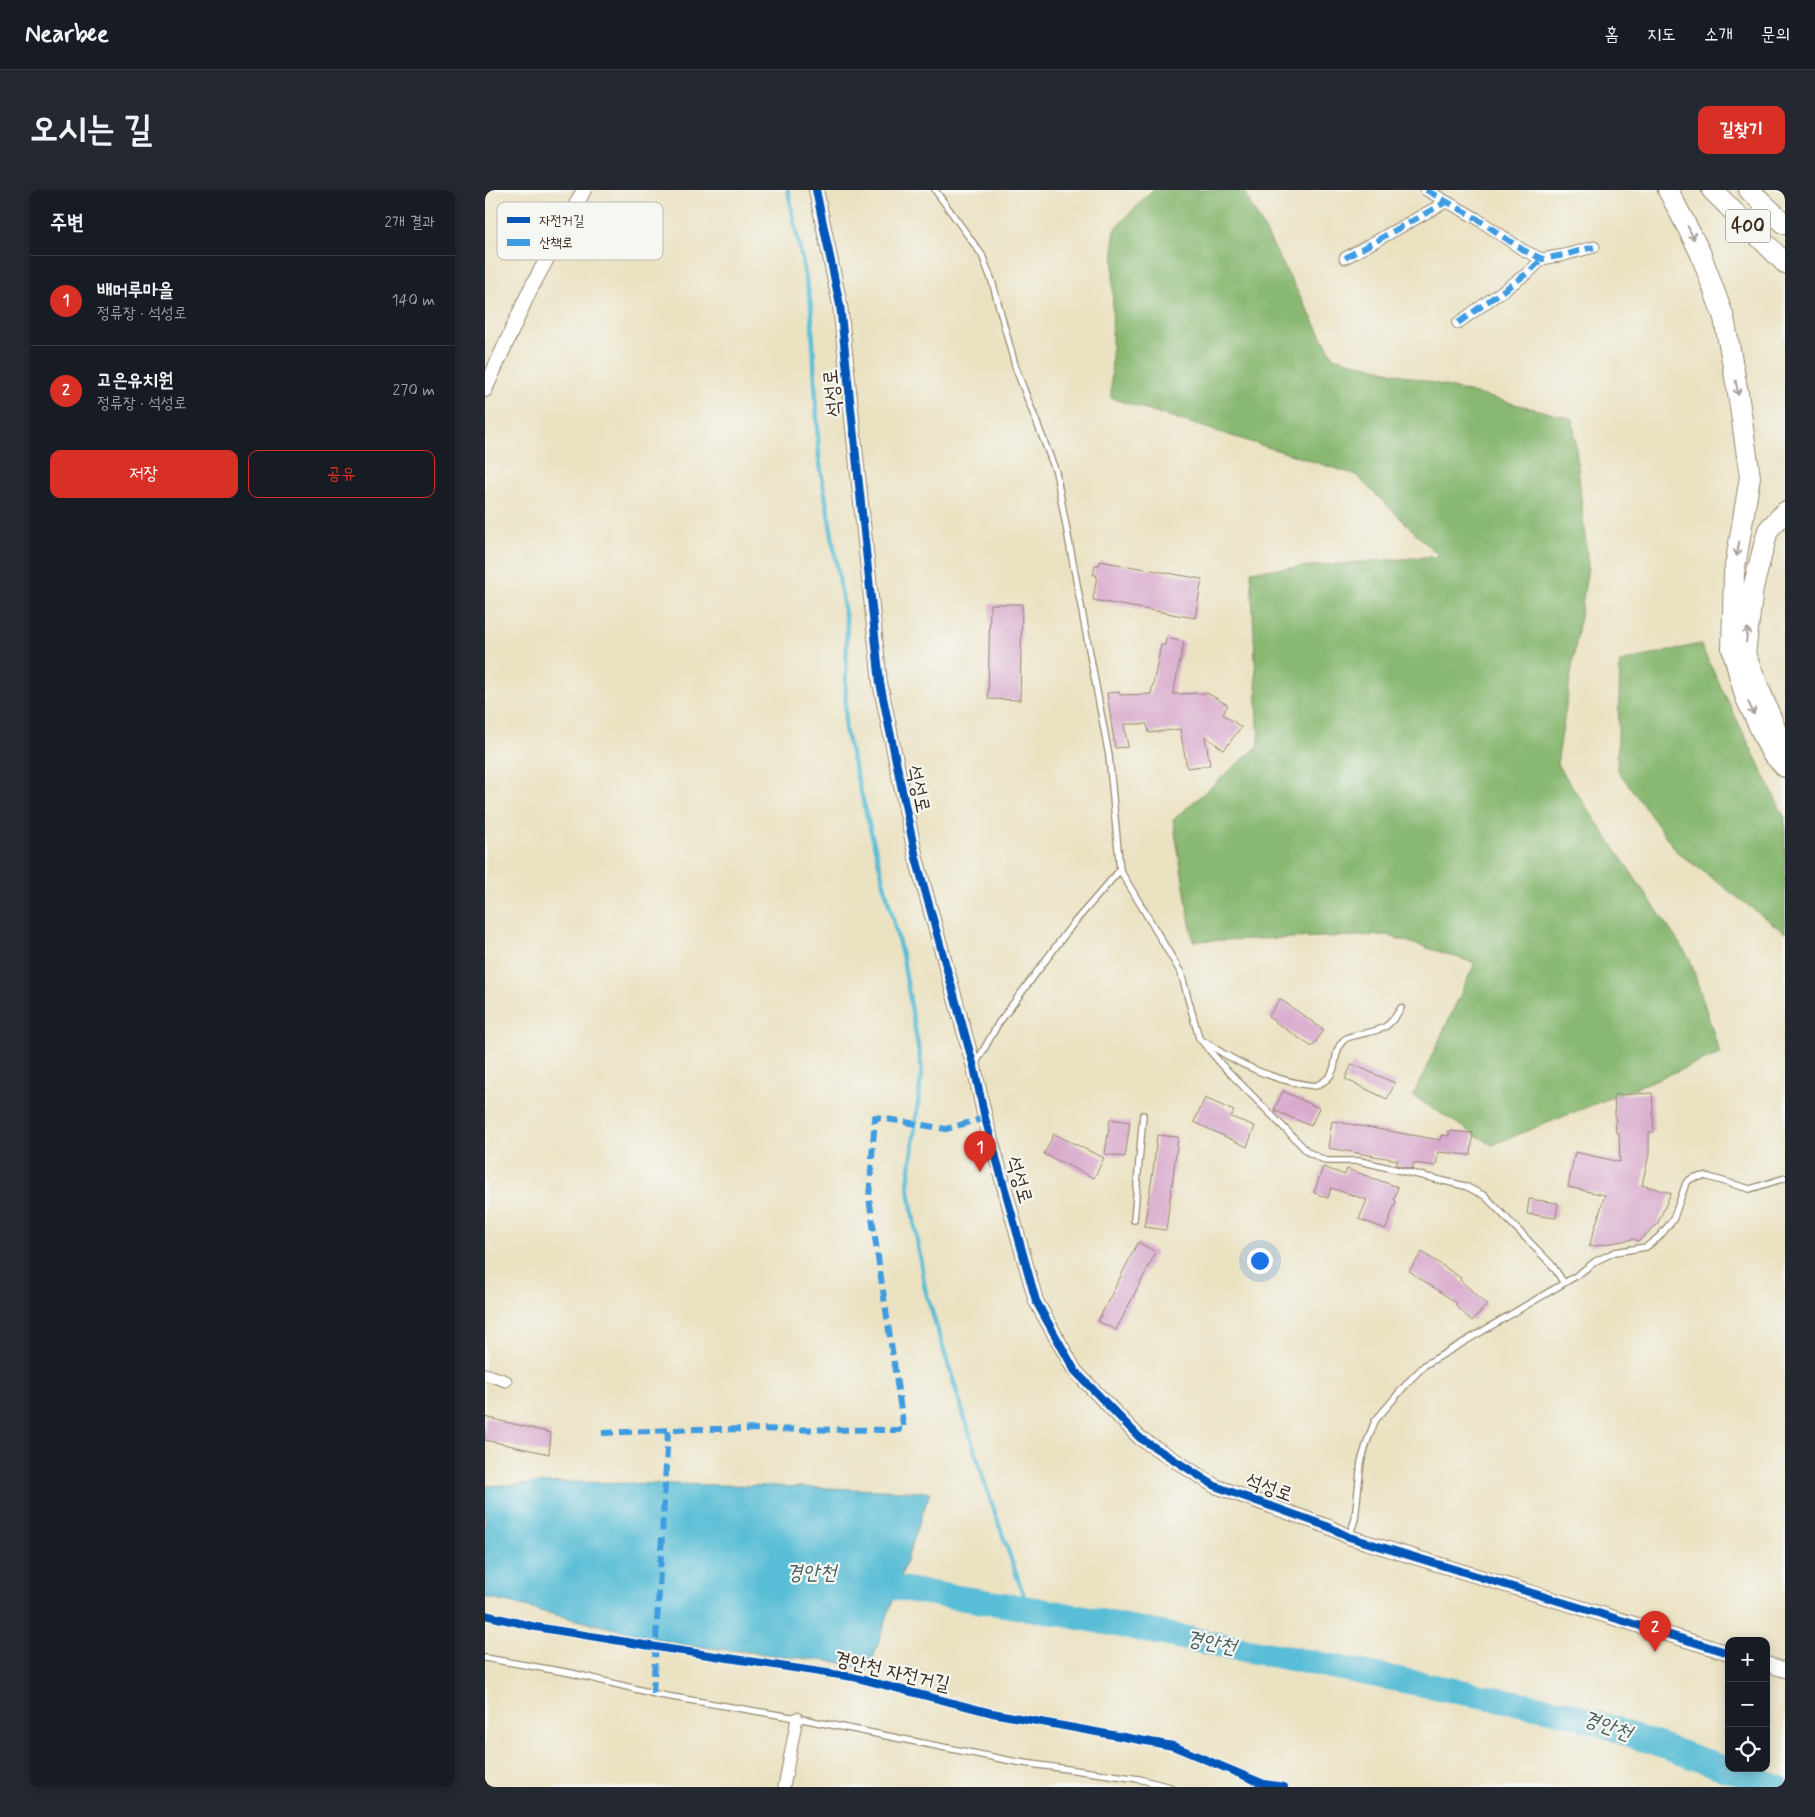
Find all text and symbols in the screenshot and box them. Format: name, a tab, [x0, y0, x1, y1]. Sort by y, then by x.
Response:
text: Nearbee	[25, 19, 109, 50]
text: 홈	[1605, 23, 1619, 47]
text: 지도	[1647, 23, 1676, 47]
text: 소개	[1704, 23, 1733, 47]
text: 문의	[1761, 23, 1790, 47]
button: 길찾기	[1698, 106, 1785, 154]
text: 오시는 길	[30, 107, 152, 153]
legend	[497, 202, 663, 260]
text: 주변	[50, 209, 84, 237]
road number: 400	[1725, 210, 1771, 242]
text: 2개 결과	[384, 212, 435, 233]
text: 자전거길	[539, 212, 585, 230]
one-way arrow	[1687, 225, 1696, 240]
text: 산책로	[539, 234, 573, 252]
text: 배머루마을	[97, 278, 173, 303]
text: 1	[62, 290, 70, 311]
text: 140 m	[391, 290, 435, 311]
text: 정류장 · 석성로	[97, 303, 187, 324]
text: 고은유치원	[97, 368, 173, 393]
street label: 석성로	[817, 368, 849, 418]
text: 2	[62, 380, 70, 401]
text: 270 m	[392, 380, 435, 401]
one-way arrow	[1733, 380, 1743, 396]
text: 정류장 · 석성로	[97, 393, 187, 414]
button: 저장	[50, 450, 238, 498]
button: 공유	[248, 450, 435, 498]
one-way arrow	[1732, 540, 1742, 556]
one-way arrow	[1742, 627, 1752, 643]
one-way arrow	[1746, 700, 1756, 715]
street label: 석성로	[900, 763, 936, 815]
pin: 1	[964, 1131, 996, 1172]
street label: 석성로	[999, 1153, 1039, 1207]
your location	[1247, 1248, 1273, 1274]
street label: 석성로	[1242, 1467, 1296, 1509]
water label: 경안천	[786, 1559, 838, 1587]
pin: 2	[1639, 1611, 1671, 1652]
water label: 경안천	[1183, 1624, 1241, 1662]
map controls	[1725, 1637, 1770, 1772]
button: +	[1725, 1637, 1770, 1682]
street label: 경안천 자전거길	[831, 1646, 953, 1698]
button: −	[1725, 1682, 1770, 1727]
water label: 경안천	[1578, 1704, 1638, 1749]
button: locate	[1725, 1727, 1770, 1772]

